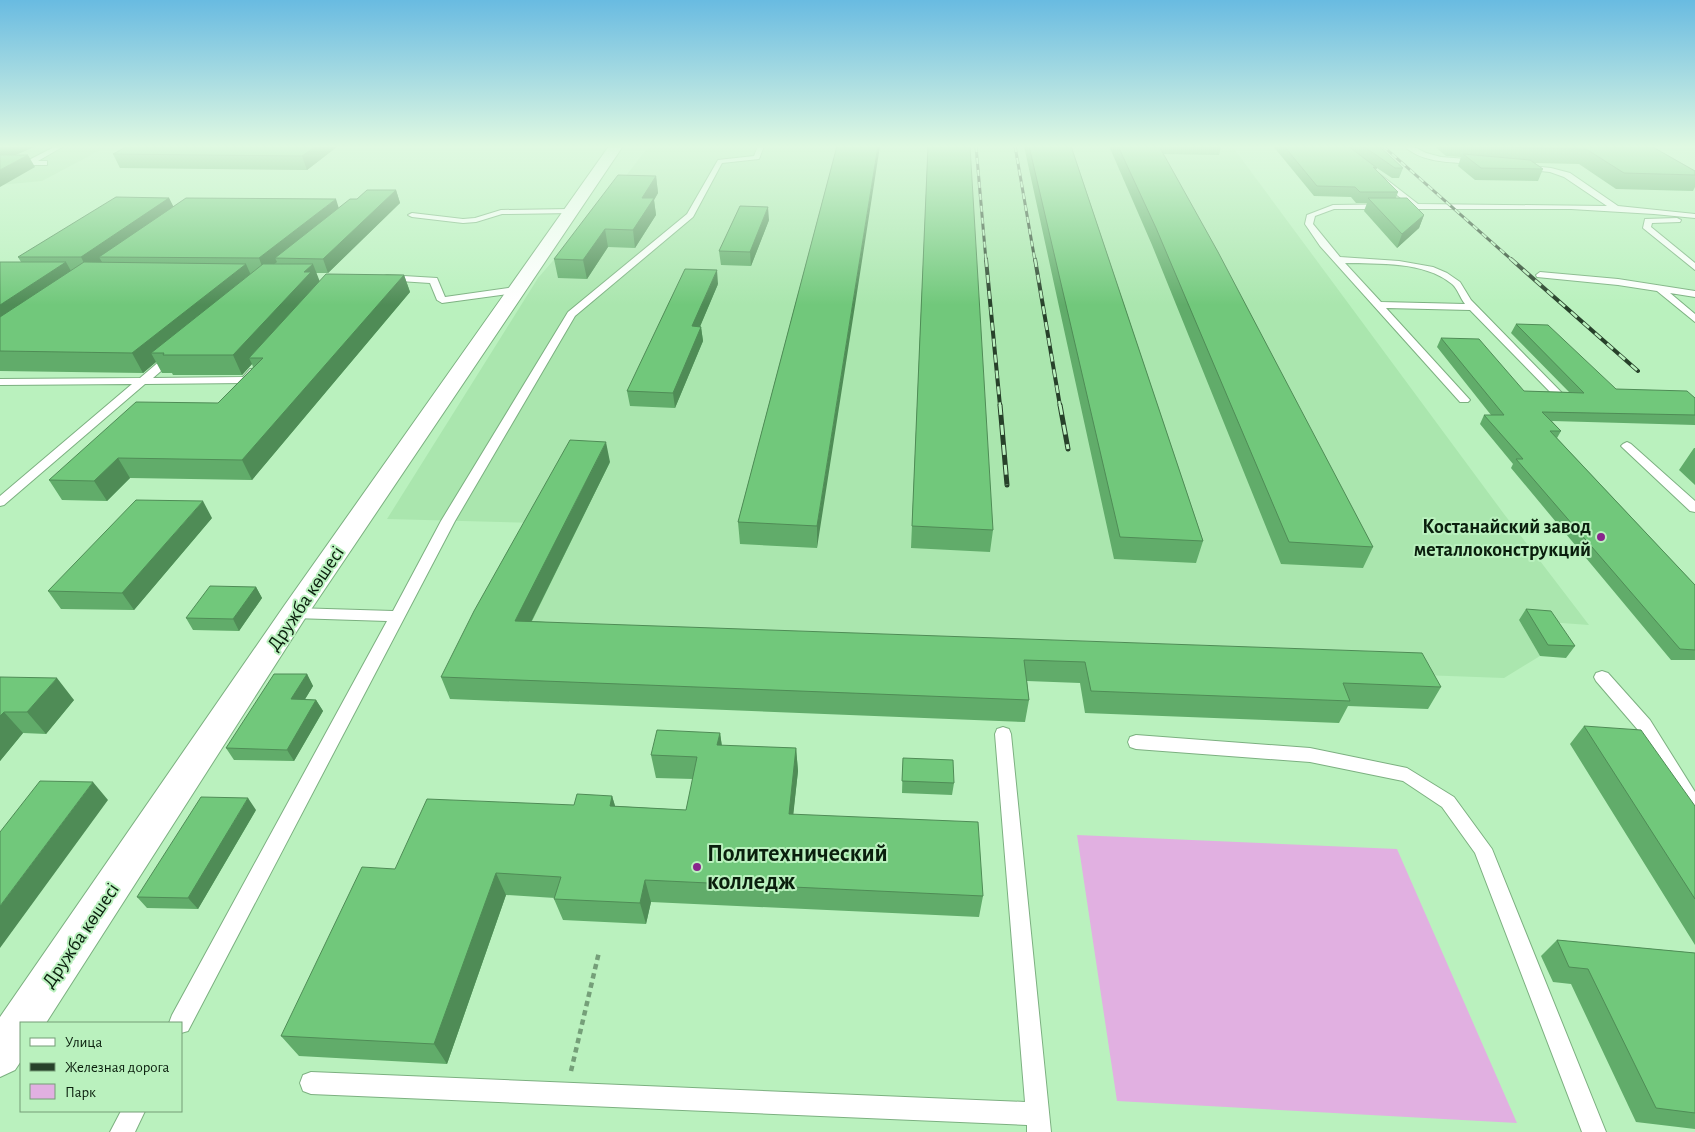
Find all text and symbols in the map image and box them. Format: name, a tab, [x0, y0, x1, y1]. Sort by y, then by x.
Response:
place label: Костанайский завод металлоконструкций	[1414, 517, 1591, 560]
marker: Костанайский завод металлоконструкций	[1595, 531, 1607, 543]
street label: Дружба көшесі	[264, 543, 348, 654]
place label: Политехнический колледж	[707, 842, 888, 894]
marker: Политехнический колледж	[691, 861, 703, 873]
street label: Дружба көшесі	[39, 880, 123, 991]
legend	[20, 1022, 182, 1112]
text: Улица	[65, 1035, 102, 1050]
text: Железная дорога	[65, 1060, 170, 1075]
text: Парк	[65, 1085, 96, 1100]

